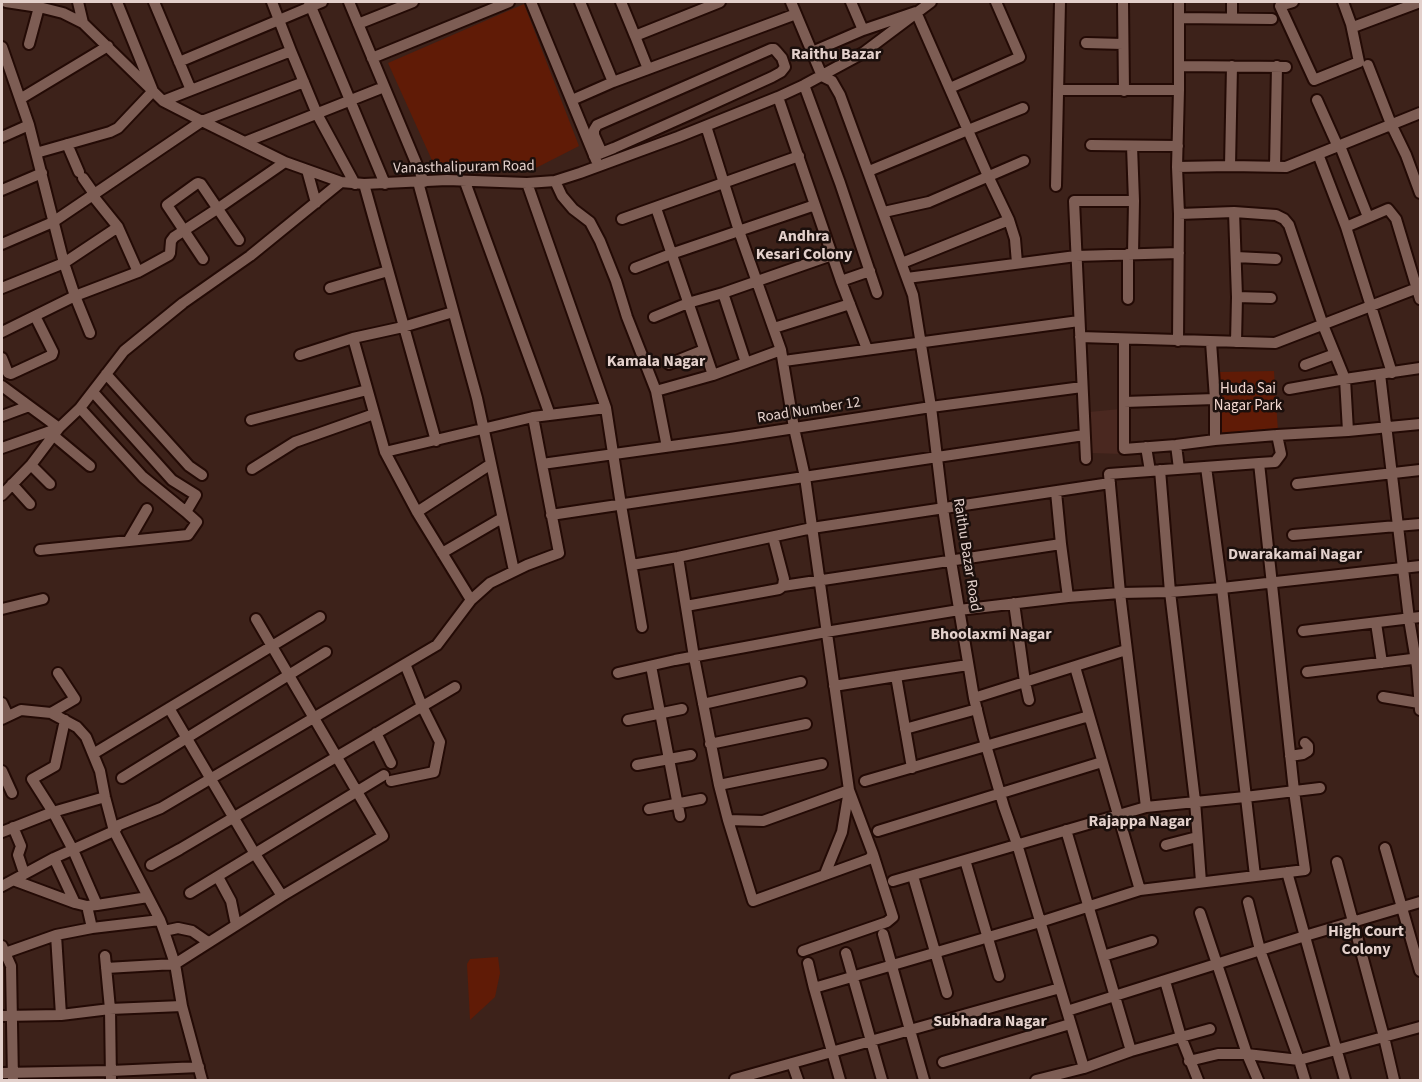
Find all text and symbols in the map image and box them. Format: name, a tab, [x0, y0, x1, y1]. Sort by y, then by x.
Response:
district label: Raithu Bazar	[791, 45, 881, 65]
street label: Vanasthalipuram Road	[393, 158, 535, 178]
district label: Andhra Kesari Colony	[756, 227, 852, 265]
district label: Kamala Nagar	[607, 352, 705, 372]
park label: Huda Sai Nagar Park	[1214, 381, 1282, 416]
street label: Road Number 12	[756, 394, 862, 428]
street label: Raithu Bazar Road	[948, 497, 984, 613]
district label: Dwarakamai Nagar	[1228, 545, 1362, 565]
district label: Bhoolaxmi Nagar	[930, 625, 1052, 645]
district label: Rajappa Nagar	[1089, 812, 1191, 832]
district label: High Court Colony	[1328, 922, 1404, 960]
district label: Subhadra Nagar	[933, 1012, 1047, 1032]

